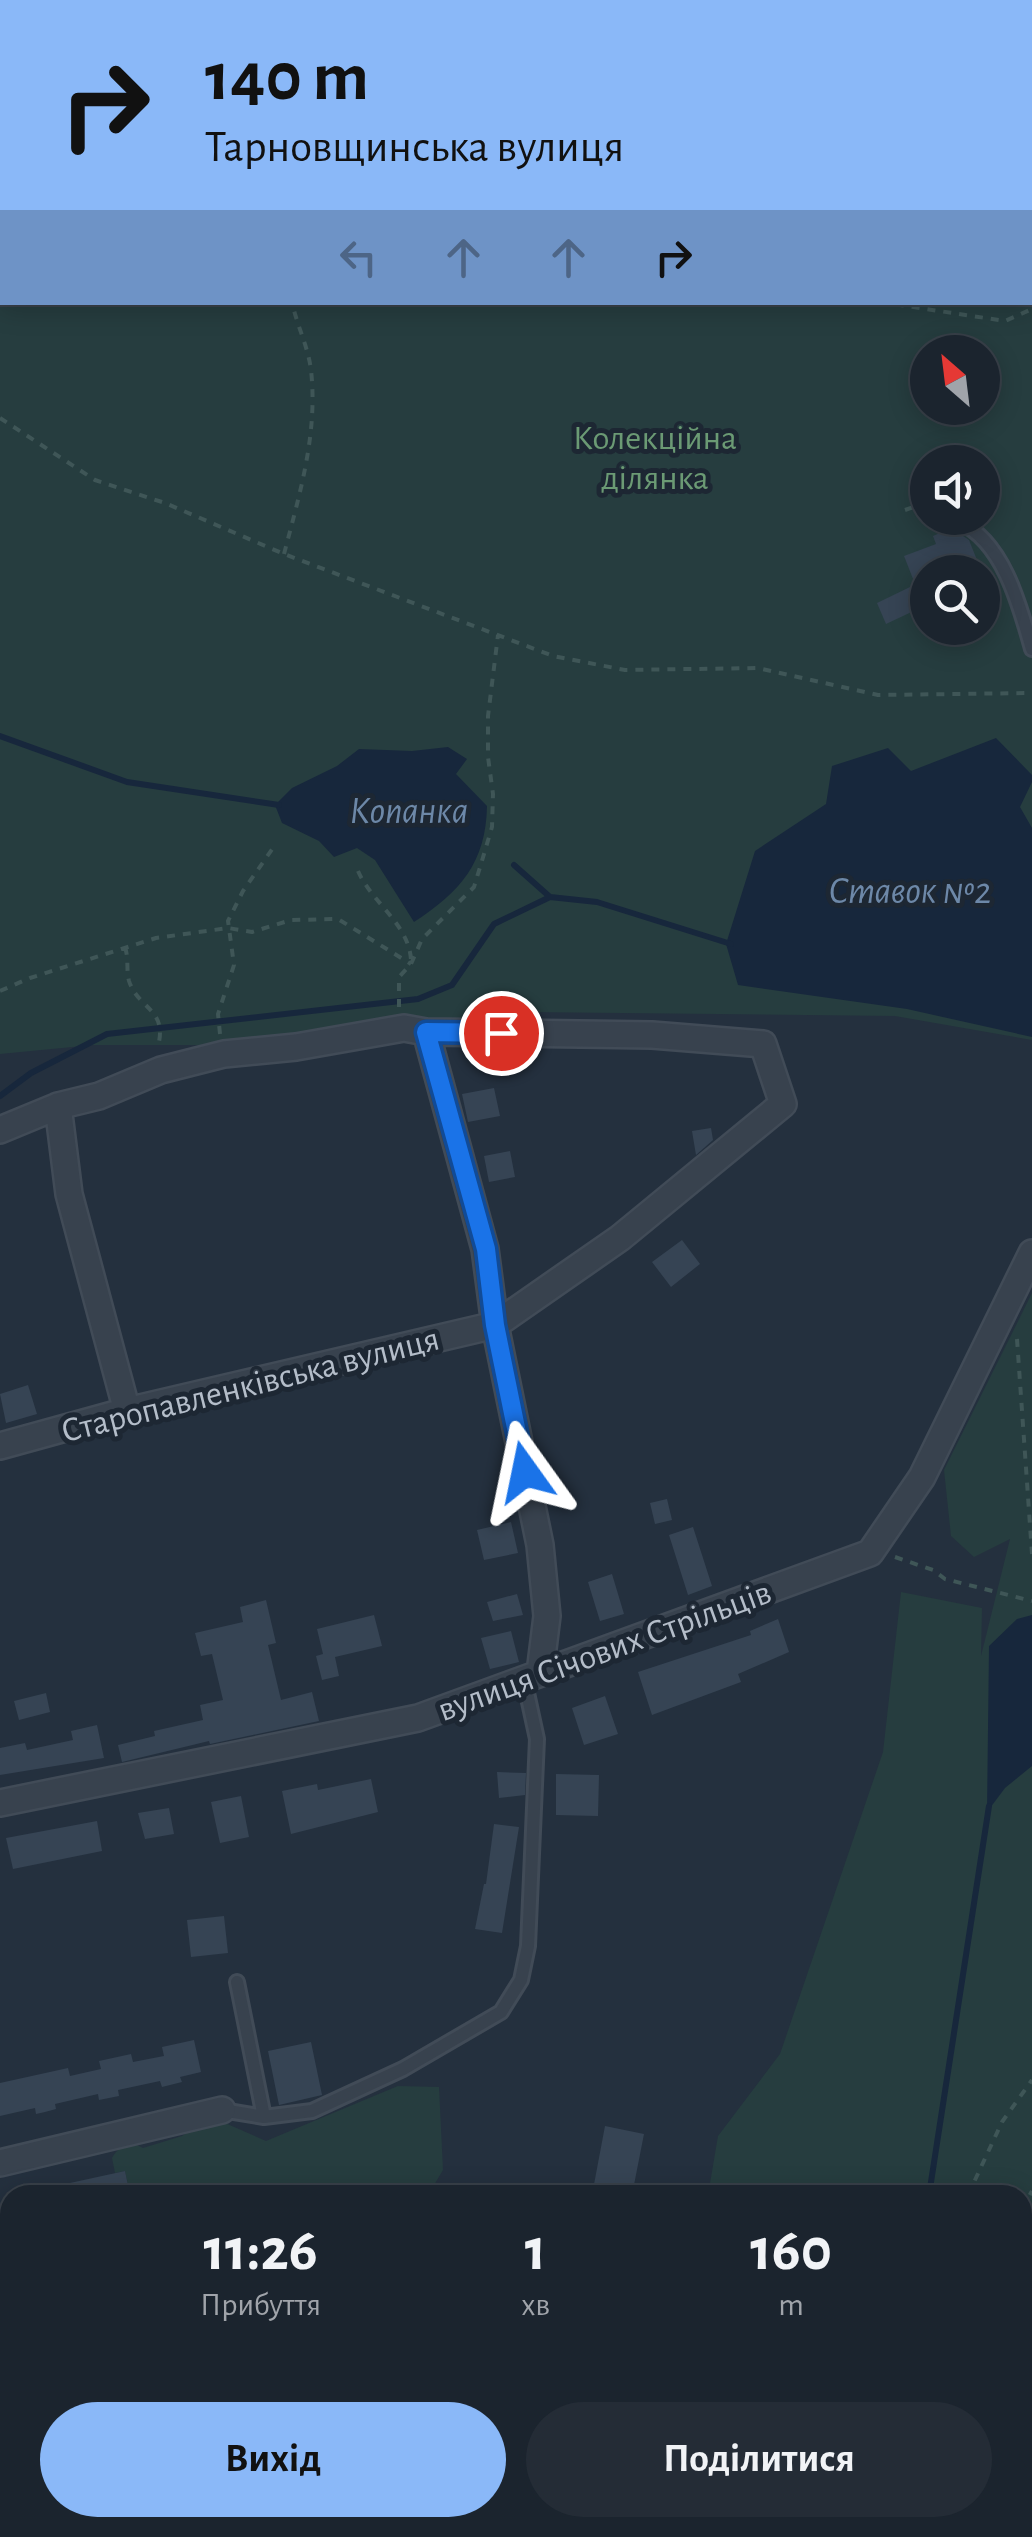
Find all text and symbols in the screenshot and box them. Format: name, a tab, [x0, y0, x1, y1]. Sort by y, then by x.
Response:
icon: right	[40, 40, 170, 170]
text: 140 m	[205, 43, 369, 113]
text: Тарновщинська вулиця	[205, 125, 624, 170]
icon: left	[331, 230, 386, 285]
icon: ahead	[436, 230, 491, 285]
icon: ahead	[541, 230, 596, 285]
icon: right	[646, 230, 701, 285]
north arrow	[910, 335, 1000, 425]
map controls	[910, 335, 1000, 645]
park label: Колекційна ділянка	[573, 421, 737, 496]
button: sound	[910, 445, 1000, 535]
button: search	[910, 555, 1000, 645]
water label: Копанка	[350, 793, 468, 831]
water label: Ставок №2	[828, 873, 992, 911]
pin	[459, 991, 544, 1076]
icon: arrive	[474, 1006, 529, 1061]
street label: Старопавленківська вулиця	[58, 1322, 443, 1449]
position arrow	[473, 1420, 577, 1524]
street label: вулиця Січових Стрільців	[433, 1575, 776, 1728]
text: 11:26	[203, 2221, 318, 2281]
text: 1	[525, 2221, 546, 2281]
text: 160	[750, 2221, 832, 2281]
text: Прибуття	[200, 2289, 321, 2321]
text: хв	[521, 2289, 550, 2321]
text: m	[778, 2289, 804, 2321]
button: Вихід	[40, 2402, 506, 2517]
button: Поділитися	[526, 2402, 992, 2517]

